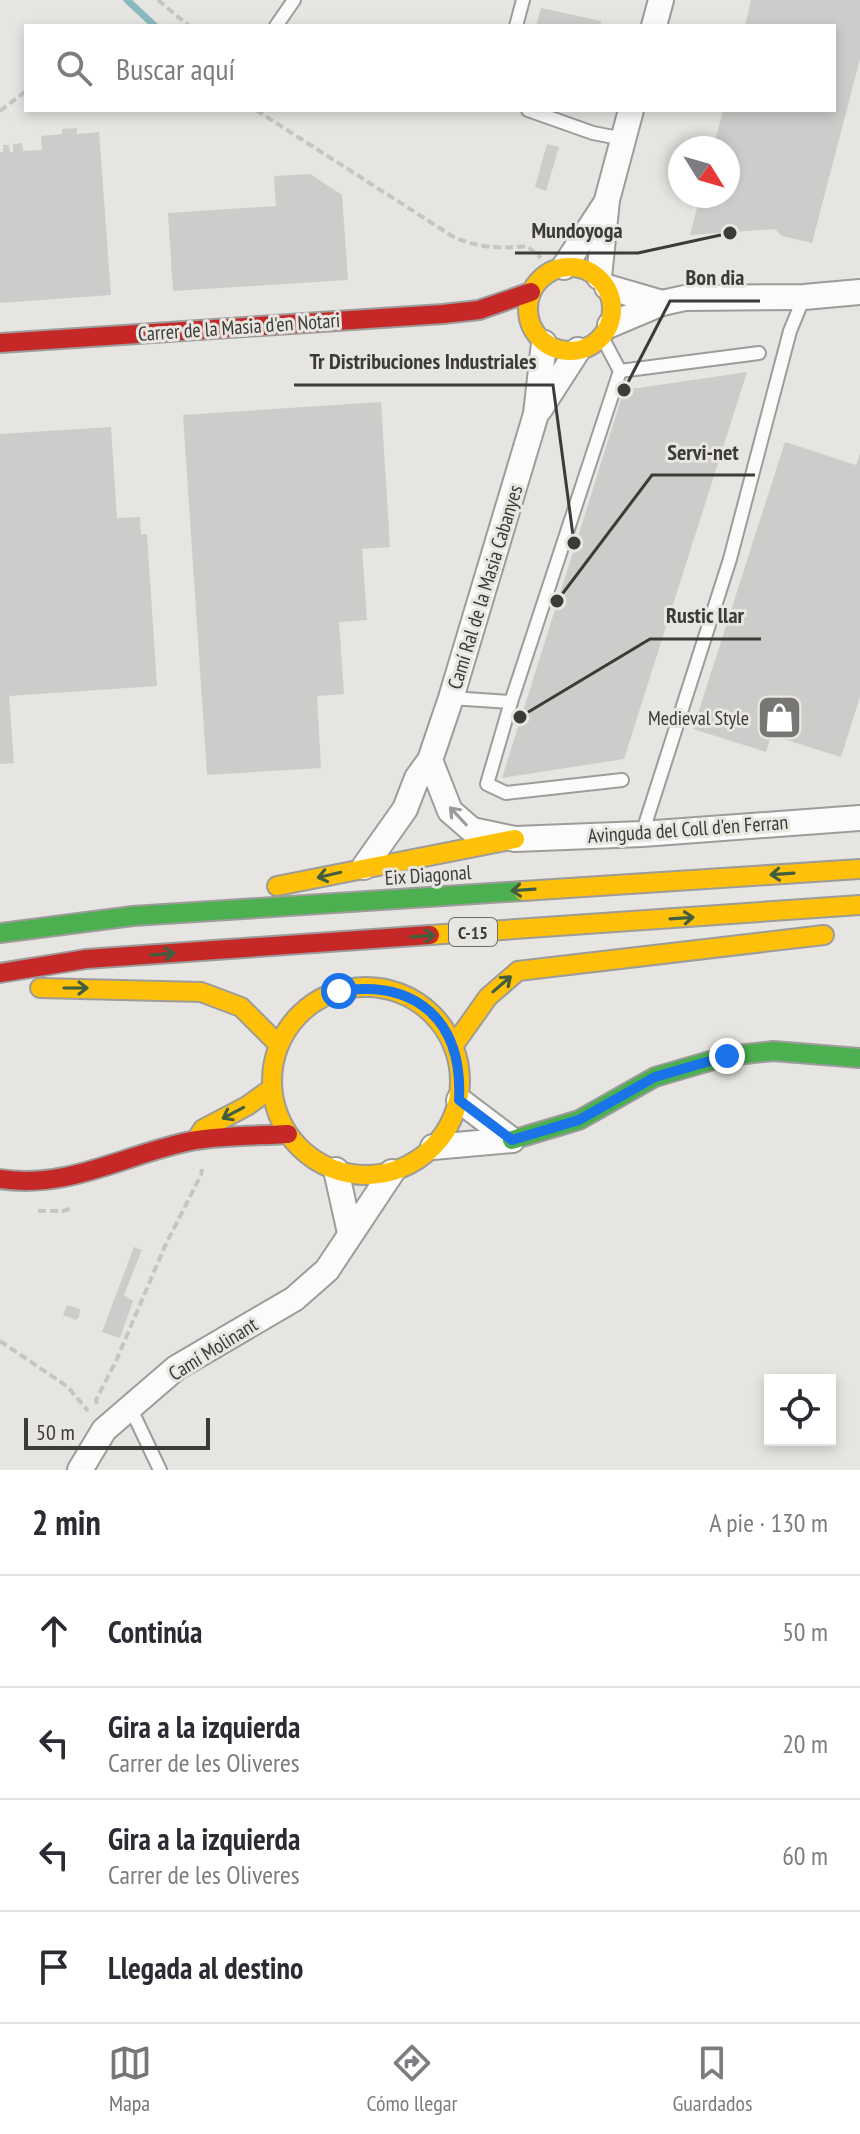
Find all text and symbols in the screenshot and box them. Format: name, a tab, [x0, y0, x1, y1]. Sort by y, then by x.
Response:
search box	[24, 24, 836, 112]
icon: search	[52, 46, 96, 90]
text: Buscar aquí	[116, 49, 235, 88]
north arrow	[668, 136, 740, 208]
callout: Mundoyoga	[515, 207, 638, 253]
text: Mundoyoga	[532, 216, 622, 244]
callout: Bon dia	[670, 255, 760, 301]
text: Bon dia	[686, 263, 744, 291]
street label: Carrer de la Masia d'en Notari	[137, 307, 341, 347]
callout: Tr Distribuciones Industriales	[294, 339, 553, 385]
text: Tr Distribuciones Industriales	[310, 347, 537, 375]
callout: Servi-net	[652, 429, 755, 475]
text: Servi-net	[667, 438, 739, 466]
street label: Camí Ral de la Masia Cabanyes	[442, 482, 528, 692]
callout: Rustic llar	[650, 593, 761, 639]
text: Rustic llar	[666, 601, 745, 629]
shop icon: Medieval Style	[756, 694, 804, 742]
place label: Medieval Style	[648, 705, 749, 731]
one-way arrow	[449, 806, 468, 827]
street label: Avinguda del Coll d'en Ferran	[587, 809, 789, 849]
street label: Eix Diagonal	[384, 859, 472, 891]
one-way arrow	[769, 867, 796, 882]
one-way arrow	[317, 868, 342, 883]
one-way arrow	[510, 883, 537, 898]
one-way arrow	[668, 911, 695, 926]
road number: C-15	[449, 918, 497, 946]
one-way arrow	[409, 928, 436, 943]
one-way arrow	[150, 946, 176, 961]
route start	[321, 973, 357, 1009]
one-way arrow	[492, 975, 512, 993]
one-way arrow	[62, 980, 89, 996]
route end	[709, 1038, 745, 1074]
one-way arrow	[222, 1105, 245, 1121]
street label: Camí Molinant	[164, 1311, 263, 1387]
map controls	[764, 1374, 836, 1446]
button: locate	[764, 1374, 836, 1446]
scale bar	[24, 1414, 210, 1450]
text: 50 m	[36, 1418, 75, 1446]
text: 2 min	[32, 1500, 101, 1544]
text: A pie · 130 m	[709, 1506, 828, 1539]
icon: ahead	[32, 1609, 76, 1653]
text: Continúa	[108, 1612, 202, 1651]
text: 50 m	[782, 1615, 828, 1648]
text: Gira a la izquierda	[108, 1707, 300, 1746]
icon: left	[32, 1721, 76, 1765]
text: 20 m	[782, 1727, 828, 1760]
text: Carrer de les Oliveres	[108, 1746, 300, 1779]
text: Gira a la izquierda	[108, 1819, 300, 1858]
icon: left	[32, 1833, 76, 1877]
text: 60 m	[782, 1839, 828, 1872]
text: Carrer de les Oliveres	[108, 1858, 300, 1891]
icon: arrive	[32, 1945, 76, 1989]
text: Llegada al destino	[108, 1948, 303, 1987]
tab: Mapa	[108, 2041, 152, 2117]
tab: Cómo llegar	[367, 2041, 457, 2117]
tab: Guardados	[672, 2041, 752, 2117]

